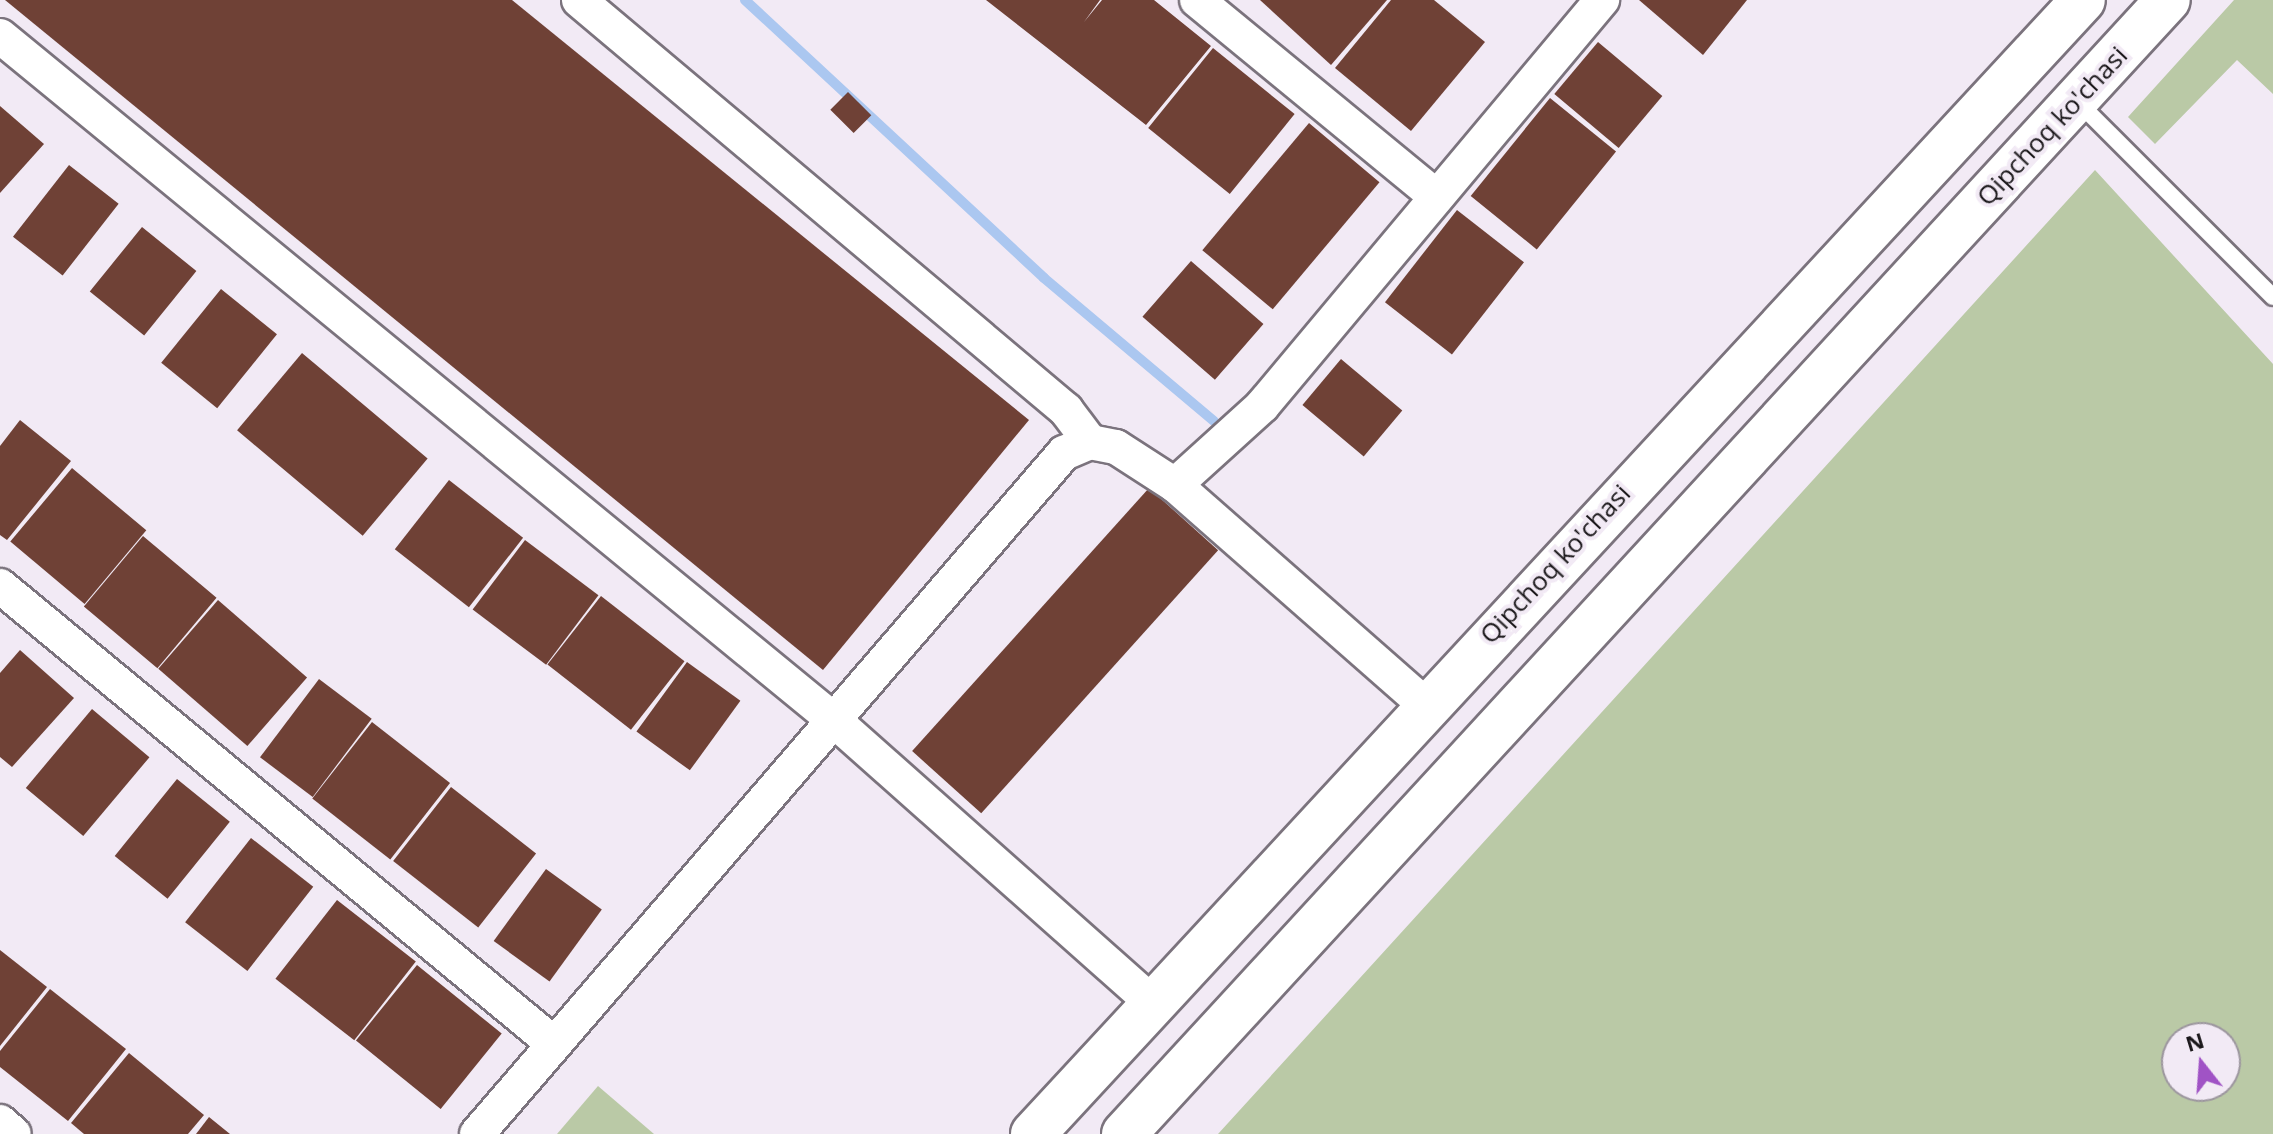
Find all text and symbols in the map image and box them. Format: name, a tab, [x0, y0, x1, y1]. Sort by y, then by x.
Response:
street label: Qipchoq ko'chasi	[1970, 40, 2134, 212]
street label: Qipchoq ko'chasi	[1473, 478, 1637, 650]
north arrow	[2161, 1022, 2241, 1102]
text: N	[2182, 1024, 2208, 1058]

